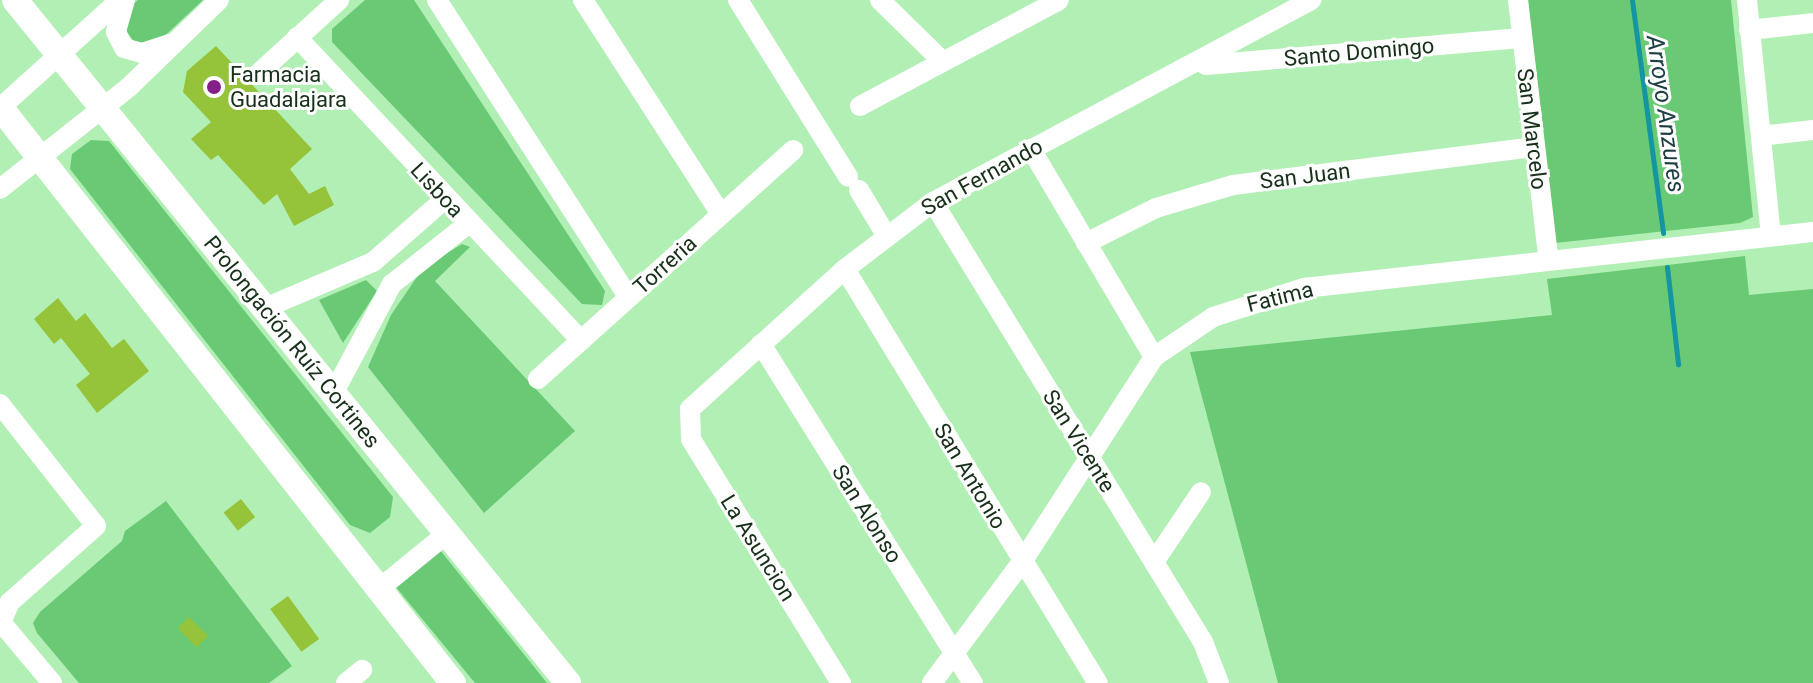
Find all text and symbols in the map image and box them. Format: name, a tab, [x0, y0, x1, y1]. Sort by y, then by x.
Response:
street label: Santo Domingo	[1283, 32, 1435, 72]
water label: Arroyo Anzures	[1640, 34, 1690, 194]
place label: Farmacia Guadalajara	[230, 61, 347, 112]
street label: San Marcelo	[1511, 67, 1553, 191]
marker: Farmacia Guadalajara	[205, 78, 223, 96]
street label: San Fernando	[917, 133, 1047, 221]
street label: Lisboa	[405, 157, 469, 223]
street label: San Juan	[1258, 157, 1352, 195]
street label: Torreria	[628, 230, 702, 300]
street label: Prolongación Ruíz Cortines	[198, 231, 386, 453]
street label: Fatima	[1244, 276, 1316, 318]
street label: San Vicente	[1037, 385, 1121, 497]
street label: San Antonio	[928, 418, 1012, 534]
street label: San Alonso	[826, 460, 908, 568]
street label: La Asuncion	[715, 490, 801, 606]

